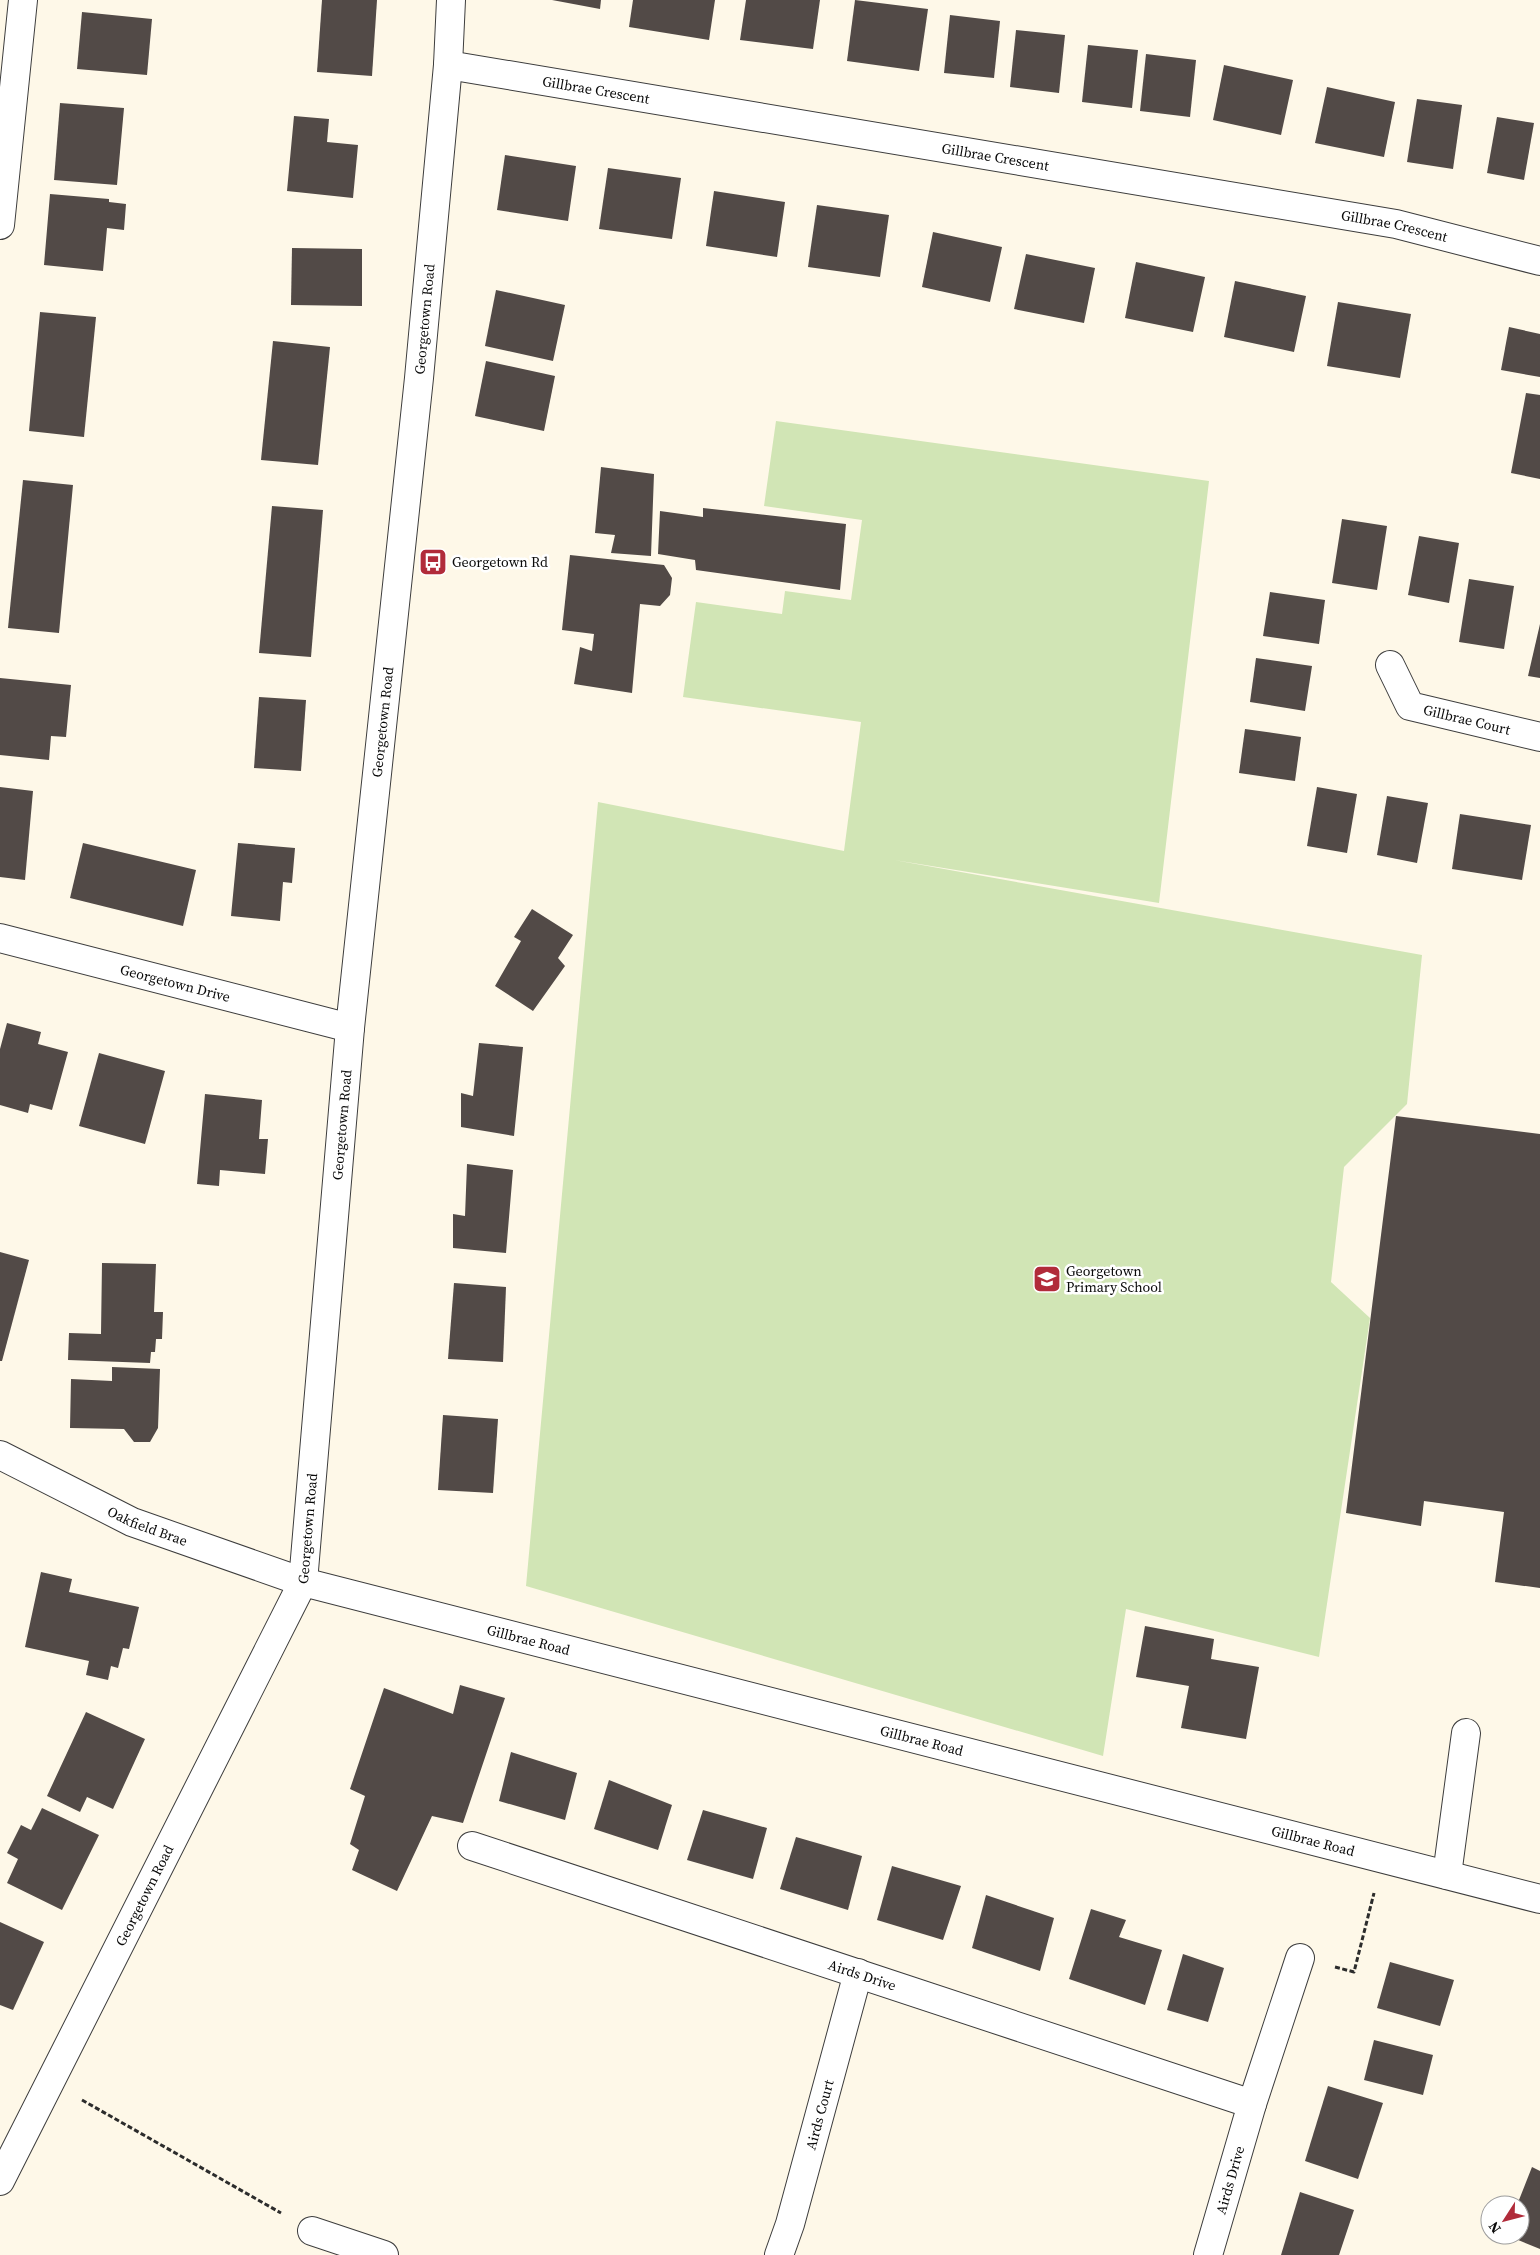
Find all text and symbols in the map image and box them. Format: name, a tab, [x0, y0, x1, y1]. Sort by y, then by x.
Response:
street label: Gillbrae Crescent	[541, 71, 651, 109]
street label: Gillbrae Crescent	[940, 138, 1051, 176]
street label: Gillbrae Crescent	[1340, 205, 1450, 247]
street label: Georgetown Road	[409, 263, 440, 375]
bus stop icon: Georgetown Rd	[418, 547, 448, 577]
place label: Georgetown Rd	[452, 552, 548, 572]
street label: Georgetown Road	[367, 666, 398, 778]
street label: Gillbrae Court	[1421, 700, 1513, 740]
street label: Georgetown Drive	[118, 959, 232, 1007]
street label: Georgetown Road	[327, 1069, 356, 1181]
place label: Georgetown Primary School	[1066, 1261, 1162, 1297]
school or university icon: Georgetown Primary School	[1032, 1264, 1062, 1294]
street label: Georgetown Road	[293, 1472, 322, 1585]
street label: Oakfield Brae	[104, 1501, 190, 1551]
street label: Gillbrae Road	[485, 1620, 572, 1660]
street label: Gillbrae Road	[878, 1720, 966, 1761]
street label: Gillbrae Road	[1269, 1821, 1357, 1861]
street label: Georgetown Road	[110, 1841, 178, 1949]
street label: Airds Drive	[826, 1955, 899, 1996]
street label: Airds Court	[801, 2077, 839, 2152]
street label: Airds Drive	[1211, 2143, 1249, 2217]
north arrow	[1480, 2195, 1530, 2245]
text: N	[1483, 2218, 1506, 2238]

